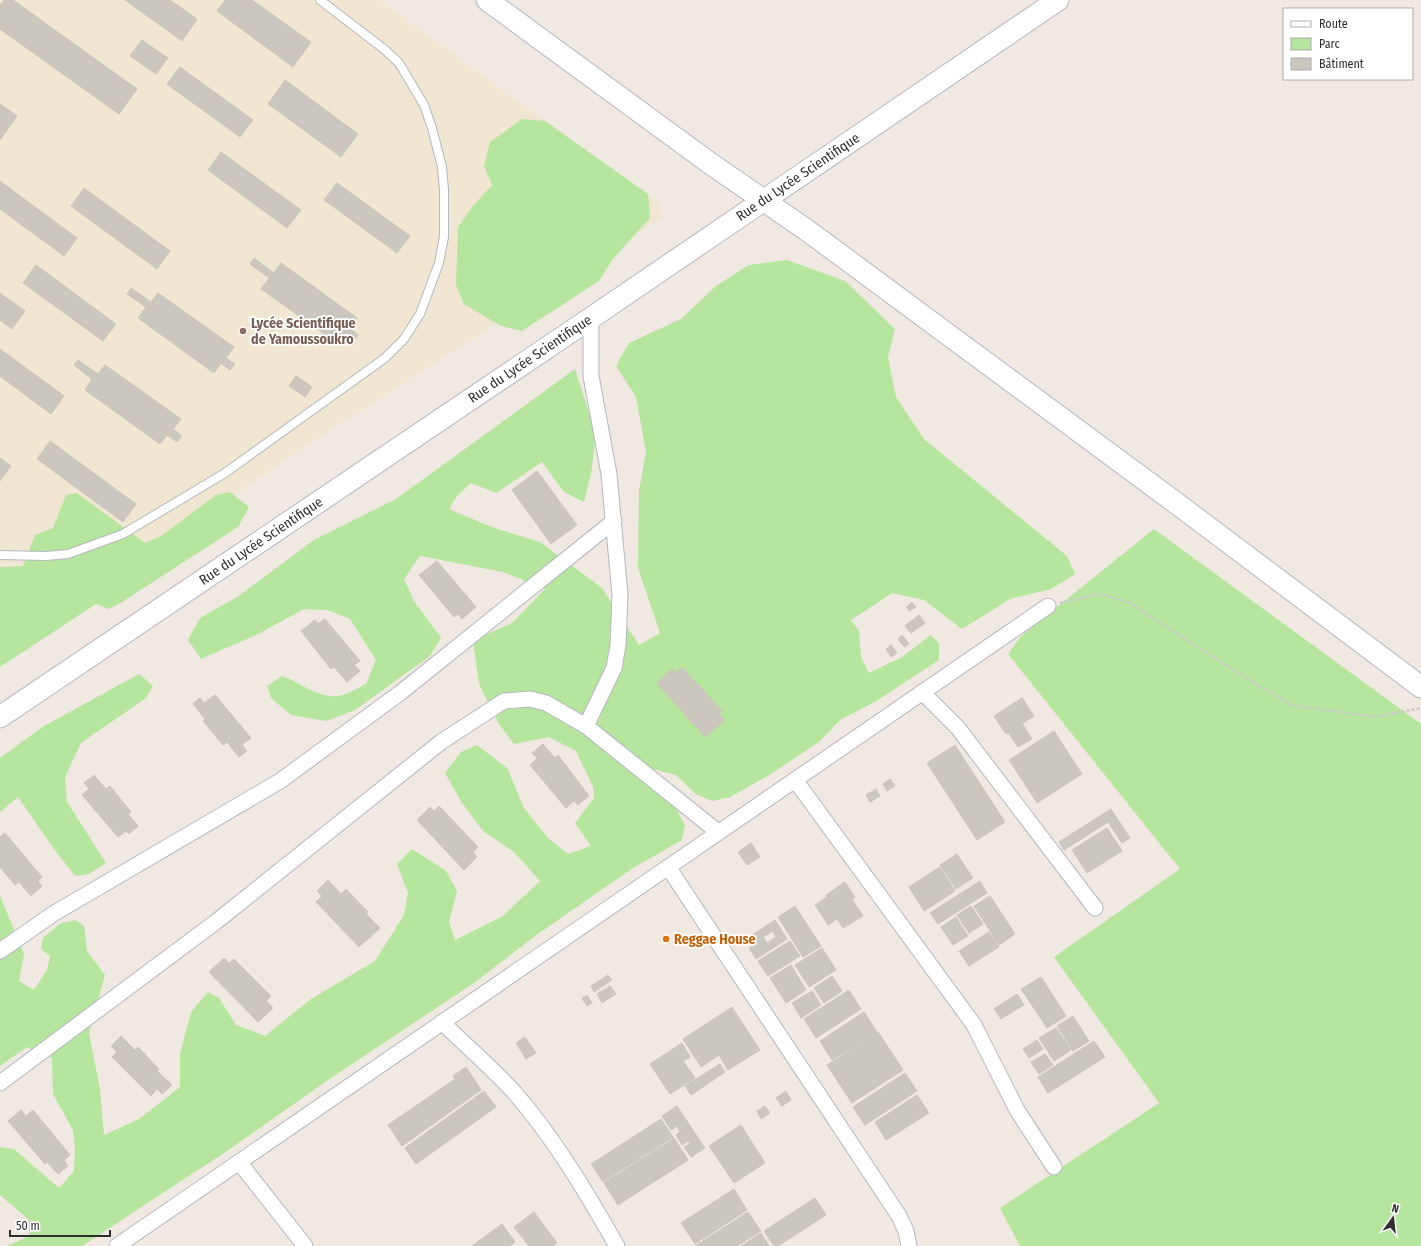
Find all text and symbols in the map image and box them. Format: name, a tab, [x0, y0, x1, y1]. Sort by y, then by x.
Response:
legend	[1283, 8, 1413, 80]
text: Route	[1319, 17, 1348, 31]
text: Parc	[1319, 37, 1340, 51]
text: Bâtiment	[1319, 57, 1364, 71]
street label: Rue du Lycée Scientifique	[733, 129, 863, 225]
street label: Rue du Lycée Scientifique	[465, 311, 595, 407]
place label: Lycée Scientifique de Yamoussoukro	[251, 315, 356, 348]
marker: Lycée Scientifique de Yamoussoukro	[238, 326, 248, 336]
street label: Rue du Lycée Scientifique	[196, 493, 326, 589]
place label: Reggae House	[674, 931, 756, 948]
marker: Reggae House	[661, 934, 671, 944]
north arrow	[1373, 1198, 1413, 1238]
text: N	[1391, 1202, 1400, 1216]
scale bar	[10, 1212, 110, 1238]
text: 50 m	[16, 1219, 40, 1233]

